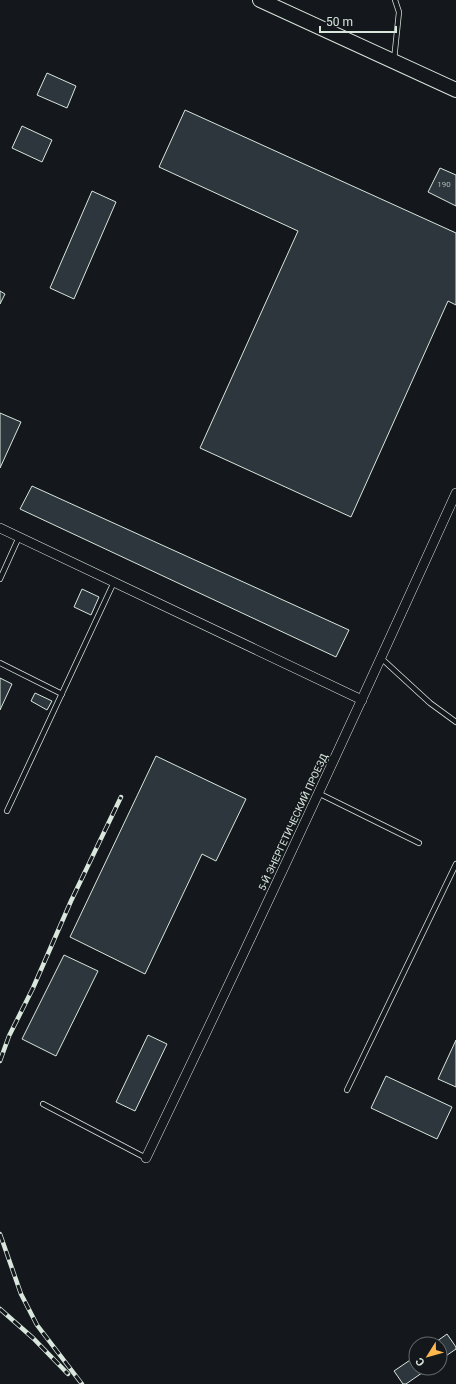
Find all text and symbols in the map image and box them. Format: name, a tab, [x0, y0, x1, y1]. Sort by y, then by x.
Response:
scale bar	[320, 8, 396, 34]
text: 50 m	[326, 15, 353, 29]
house number: 190	[437, 180, 451, 189]
street label: 5-Й ЭНЕРГЕТИЧЕСКИЙ ПРОЕЗД	[255, 751, 330, 892]
north arrow	[408, 1336, 448, 1376]
text: С	[413, 1355, 428, 1369]

